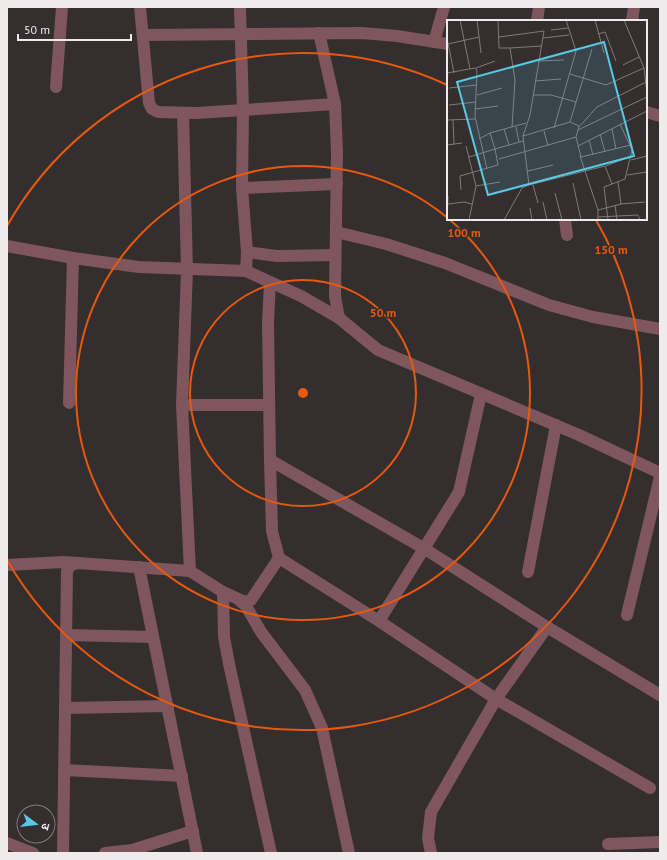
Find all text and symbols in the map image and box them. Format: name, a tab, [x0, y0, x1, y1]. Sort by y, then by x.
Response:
scale bar	[18, 16, 131, 42]
inset map	[447, 20, 647, 220]
text: 50 m	[24, 22, 50, 37]
text: 100 m	[447, 225, 481, 240]
text: 150 m	[594, 242, 628, 257]
text: 50 m	[370, 305, 396, 320]
centre of rings	[296, 386, 310, 400]
north arrow	[16, 804, 56, 844]
text: उ	[38, 822, 53, 832]

